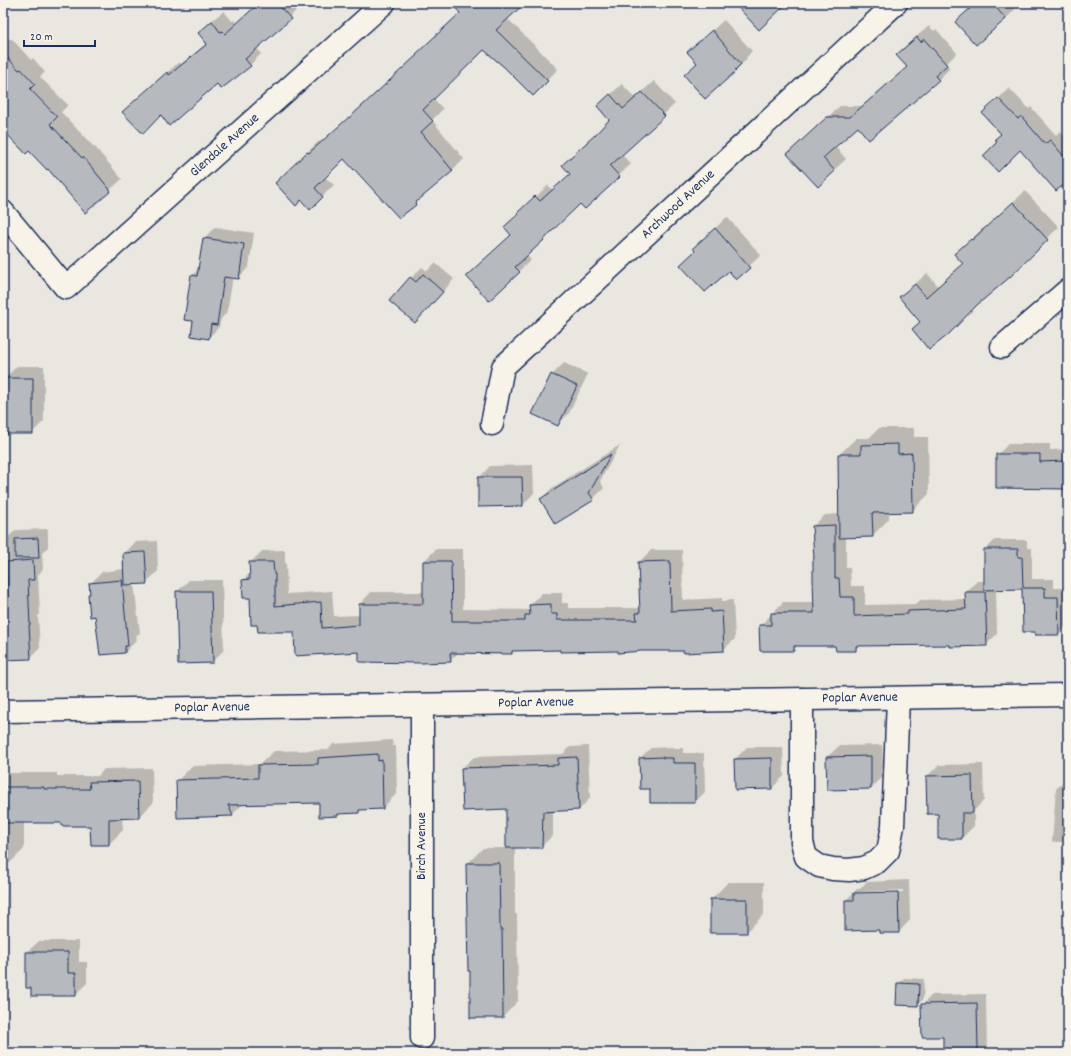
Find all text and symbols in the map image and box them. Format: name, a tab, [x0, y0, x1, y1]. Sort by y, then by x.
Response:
scale bar	[24, 22, 95, 48]
text: 20 m	[30, 29, 53, 46]
street label: Glendale Avenue	[186, 109, 264, 182]
street label: Archwood Avenue	[637, 165, 720, 244]
street label: Poplar Avenue	[822, 688, 898, 709]
street label: Poplar Avenue	[498, 692, 574, 714]
street label: Poplar Avenue	[174, 697, 250, 718]
street label: Birch Avenue	[412, 812, 432, 880]

